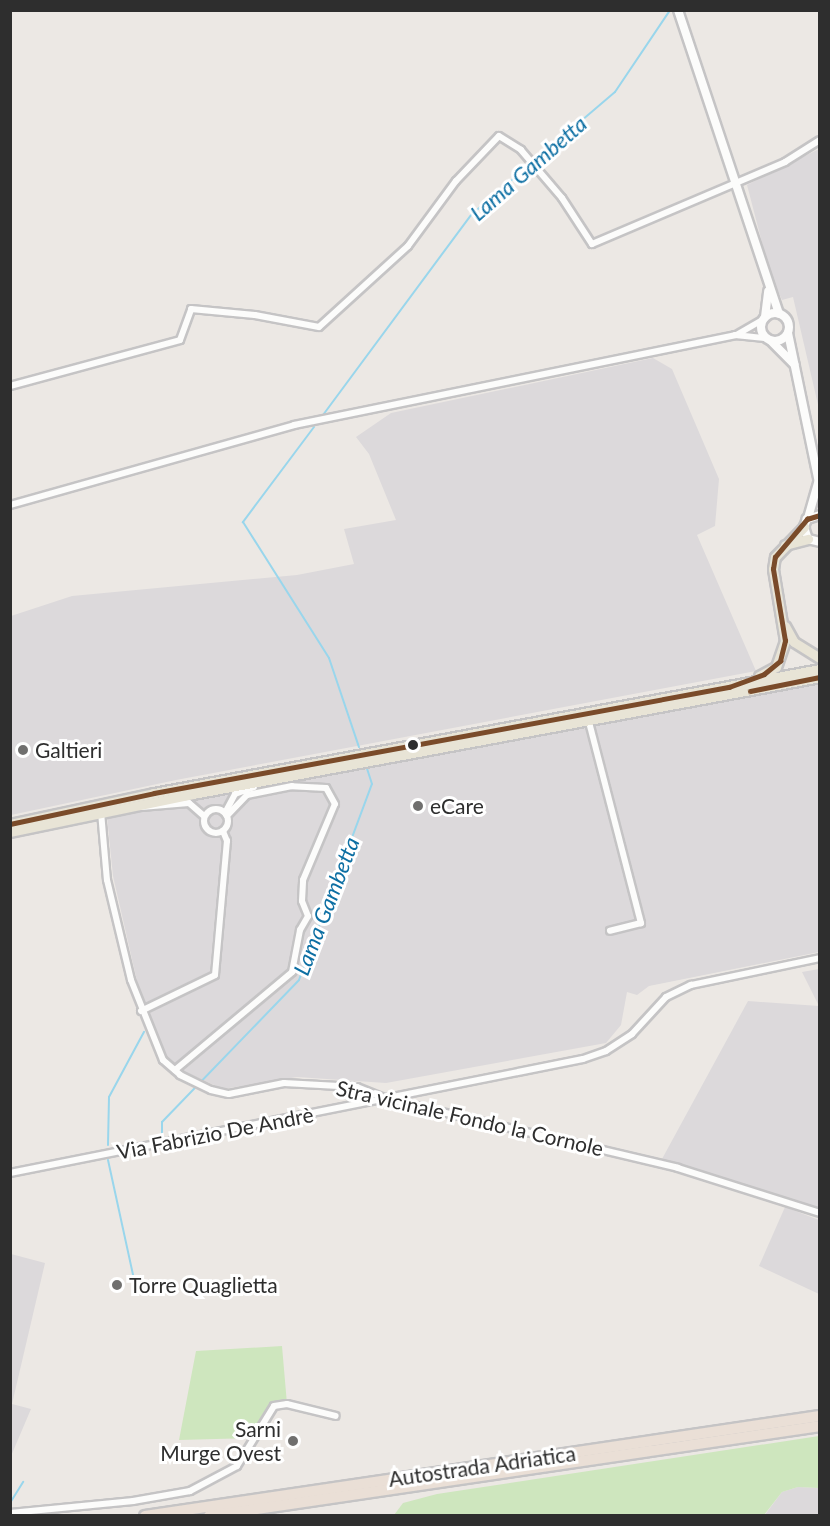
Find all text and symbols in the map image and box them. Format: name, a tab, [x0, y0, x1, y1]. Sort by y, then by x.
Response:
water label: Lama Gambetta	[464, 110, 592, 226]
place label: Galtieri	[35, 737, 102, 763]
unlabelled marker	[407, 739, 419, 751]
marker: Galtieri	[16, 743, 30, 757]
place label: eCare	[430, 793, 484, 819]
marker: eCare	[411, 799, 425, 813]
water label: Lama Gambetta	[288, 833, 364, 979]
street label: Stra vicinale Fondo la Cornole	[334, 1075, 606, 1161]
street label: Via Fabrizio De Andrè	[114, 1102, 316, 1164]
place label: Torre Quaglietta	[129, 1272, 278, 1298]
marker: Torre Quaglietta	[110, 1278, 124, 1292]
place label: Sarni Murge Ovest	[160, 1416, 281, 1466]
marker: Sarni Murge Ovest	[286, 1434, 300, 1448]
street label: Autostrada Adriatica	[387, 1440, 577, 1492]

